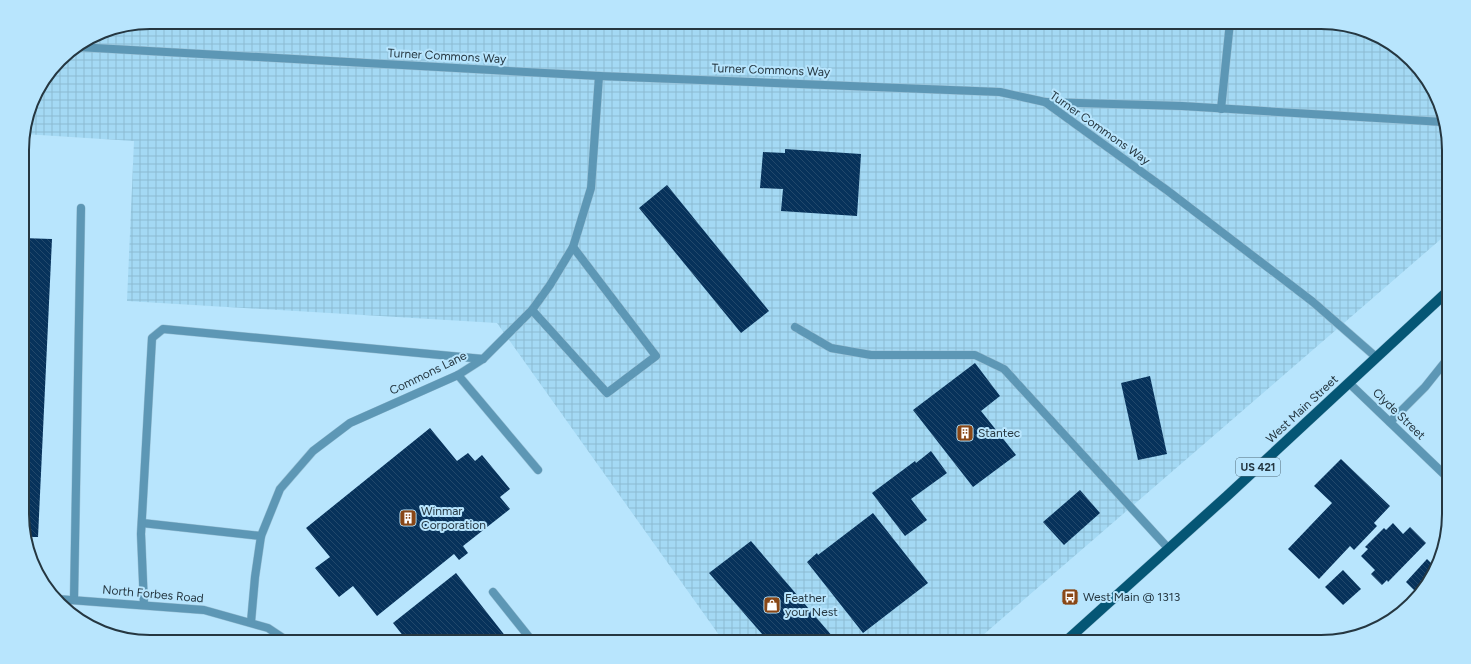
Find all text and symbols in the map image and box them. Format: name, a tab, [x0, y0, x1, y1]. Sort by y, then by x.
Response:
street label: Turner Commons Way	[387, 46, 507, 66]
street label: Turner Commons Way	[711, 61, 831, 79]
street label: Turner Commons Way	[1047, 88, 1153, 168]
street label: Commons Lane	[387, 348, 469, 398]
street label: West Main Street	[1263, 372, 1341, 446]
street label: Clyde Street	[1370, 385, 1429, 443]
building icon: Stantec	[955, 423, 975, 443]
place label: Stantec	[978, 426, 1021, 440]
road number: US 421	[1236, 458, 1280, 476]
place label: Winmar Corporation	[421, 504, 486, 532]
building icon: Winmar Corporation	[398, 508, 418, 528]
street label: North Forbes Road	[102, 583, 204, 605]
bus stop icon: West Main @ 1313	[1060, 587, 1080, 607]
place label: West Main @ 1313	[1083, 590, 1180, 604]
place label: Feather your Nest	[785, 591, 838, 619]
shop icon: Feather your Nest	[762, 595, 782, 615]

